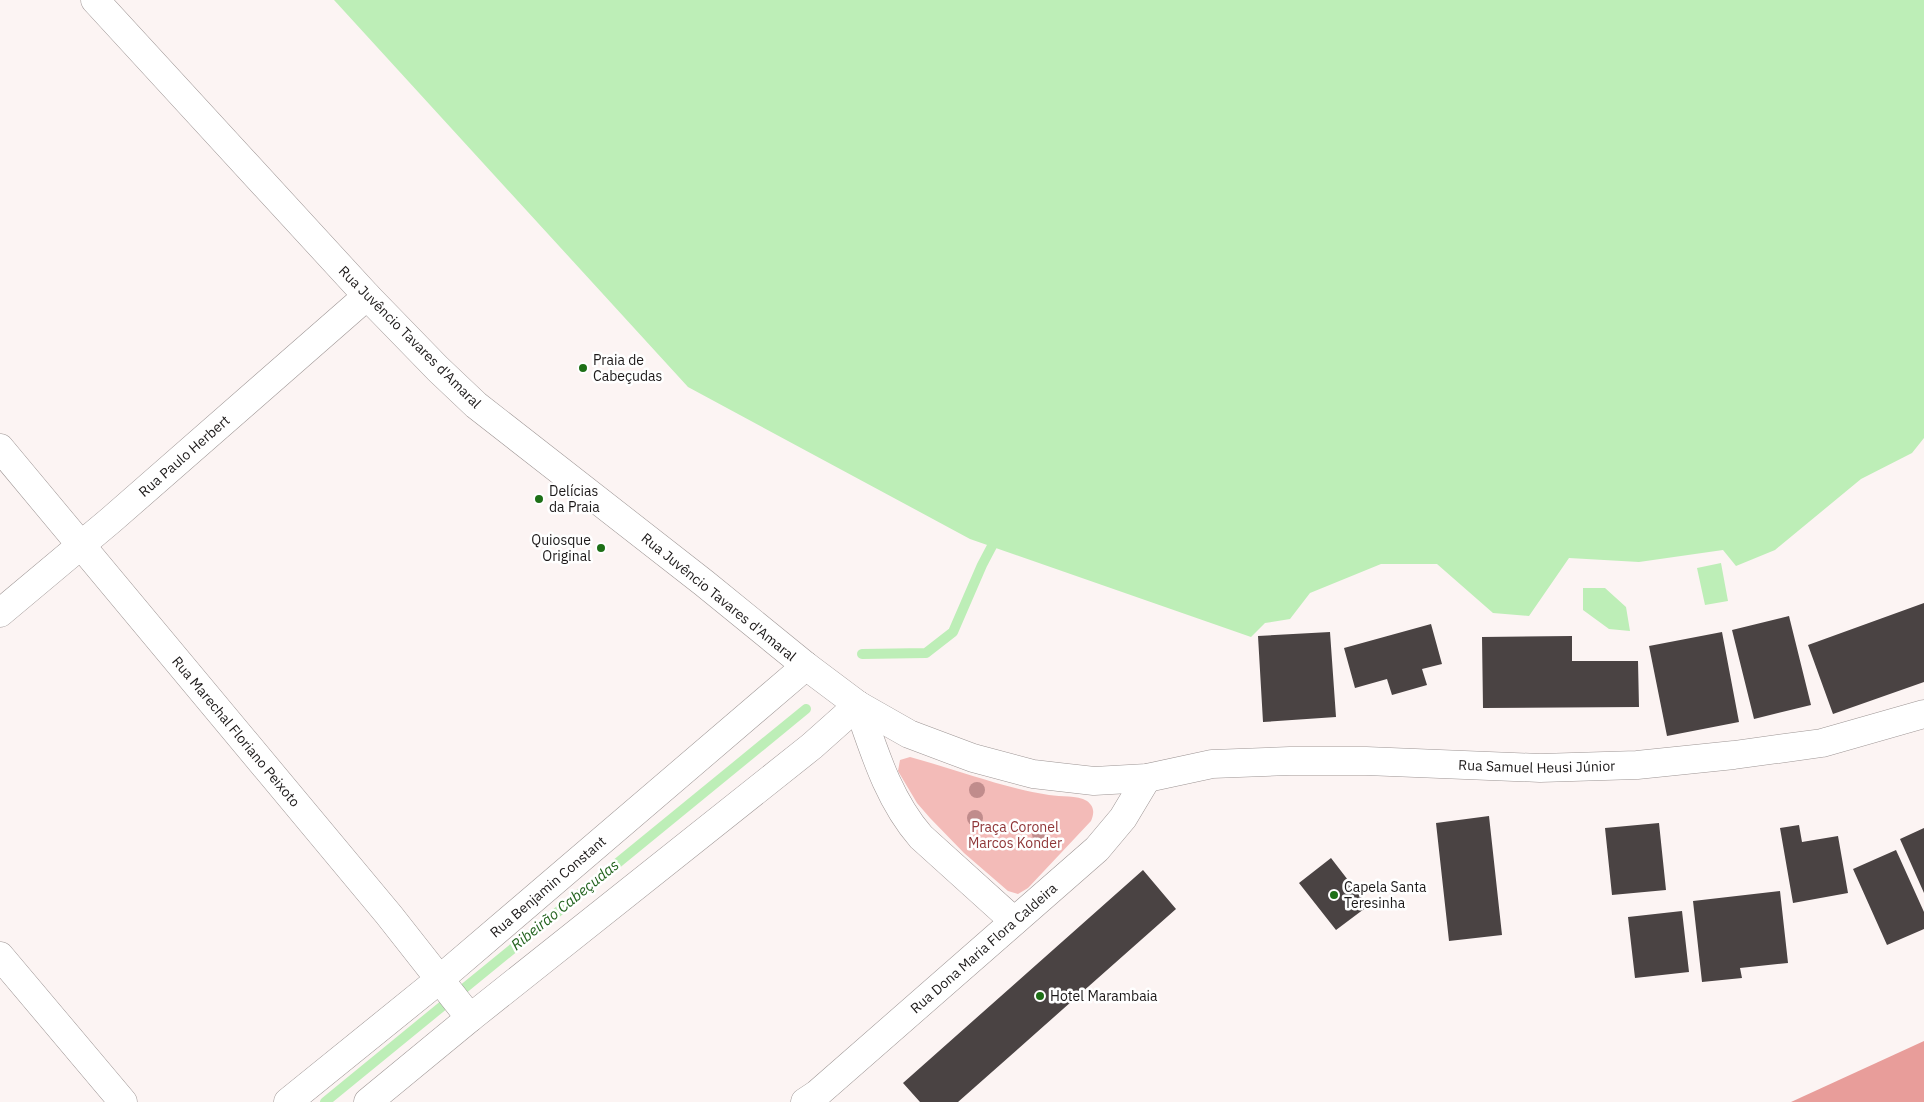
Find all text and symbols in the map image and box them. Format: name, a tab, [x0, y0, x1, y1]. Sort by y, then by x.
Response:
street label: Rua Juvêncio Tavares d'Amaral	[335, 262, 485, 412]
place label: Praia de Cabeçudas	[593, 351, 663, 385]
marker: Praia de Cabeçudas	[577, 362, 589, 374]
street label: Rua Paulo Herbert	[135, 411, 233, 501]
place label: Delícias da Praia	[549, 482, 600, 516]
marker: Delícias da Praia	[533, 493, 545, 505]
street label: Rua Juvêncio Tavares d'Amaral	[638, 529, 800, 665]
place label: Quiosque Original	[531, 531, 591, 565]
marker: Quiosque Original	[595, 542, 607, 554]
street label: Rua Marechal Floriano Peixoto	[168, 653, 304, 811]
street label: Rua Samuel Heusi Júnior	[1458, 756, 1615, 777]
park label: Praça Coronel Marcos Konder	[968, 818, 1062, 852]
street label: Rua Benjamin Constant	[486, 832, 610, 941]
water label: Ribeirão Cabeçudas	[507, 855, 623, 954]
place label: Capela Santa Teresinha	[1344, 878, 1427, 912]
street label: Rua Dona Maria Flora Caldeira	[907, 879, 1061, 1017]
marker: Capela Santa Teresinha	[1328, 889, 1340, 901]
place label: Hotel Marambaia	[1050, 987, 1158, 1005]
marker: Hotel Marambaia	[1034, 990, 1046, 1002]

